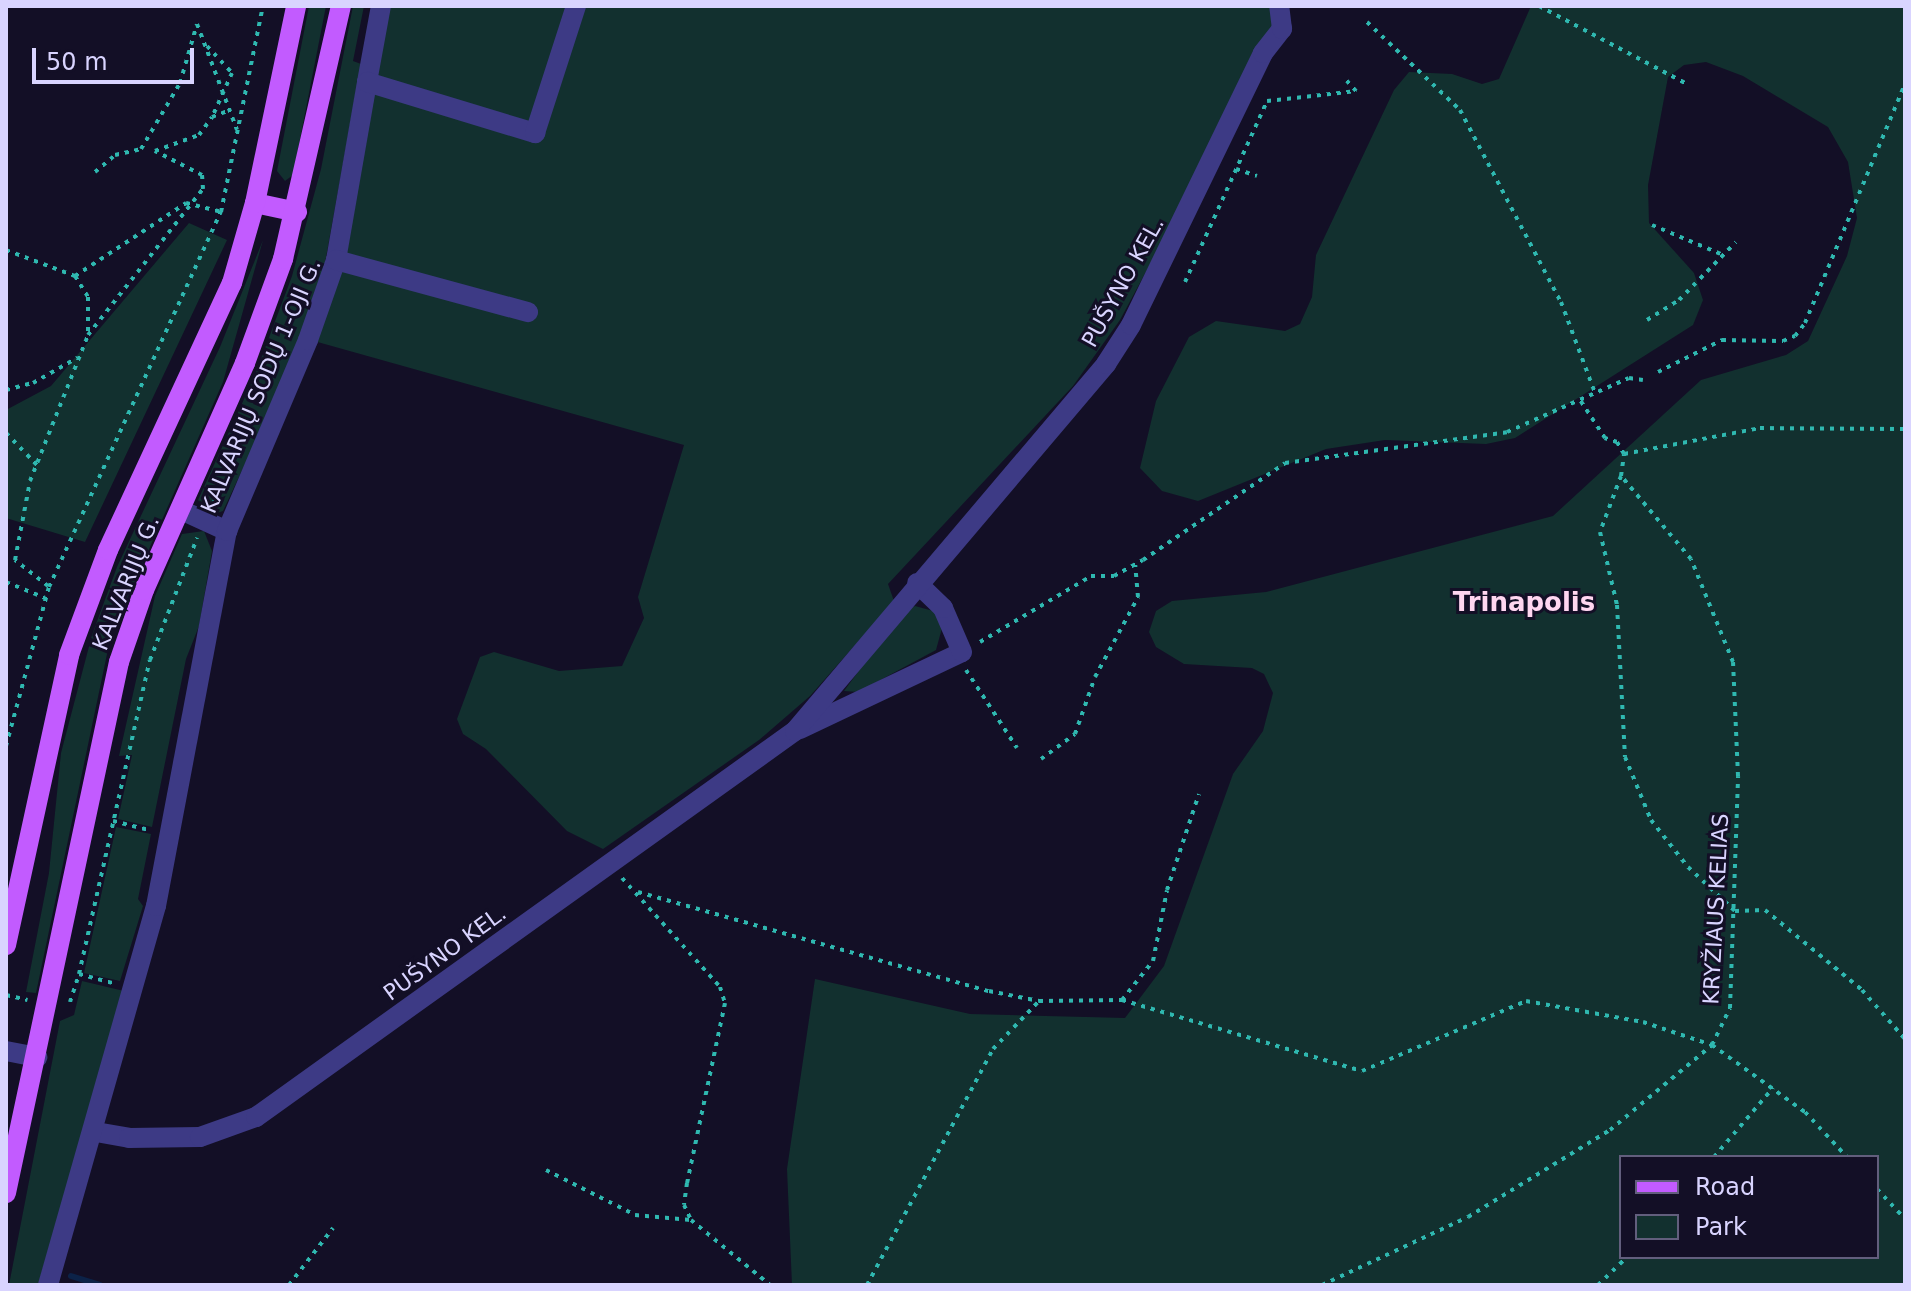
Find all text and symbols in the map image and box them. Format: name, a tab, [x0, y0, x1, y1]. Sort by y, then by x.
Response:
scale bar	[36, 32, 198, 82]
text: 50 m	[46, 48, 108, 76]
street label: PUŠYNO KEL.	[1076, 212, 1170, 352]
street label: KALVARIJŲ SODŲ 1-OJI G.	[195, 255, 327, 517]
street label: KALVARIJŲ G.	[87, 512, 165, 654]
district label: Trinapolis	[1453, 587, 1595, 619]
street label: KRYŽIAUS KELIAS	[1698, 813, 1734, 1005]
street label: PUŠYNO KEL.	[379, 900, 511, 1006]
legend	[1619, 1155, 1879, 1259]
text: Road	[1695, 1173, 1755, 1201]
text: Park	[1695, 1213, 1747, 1241]

